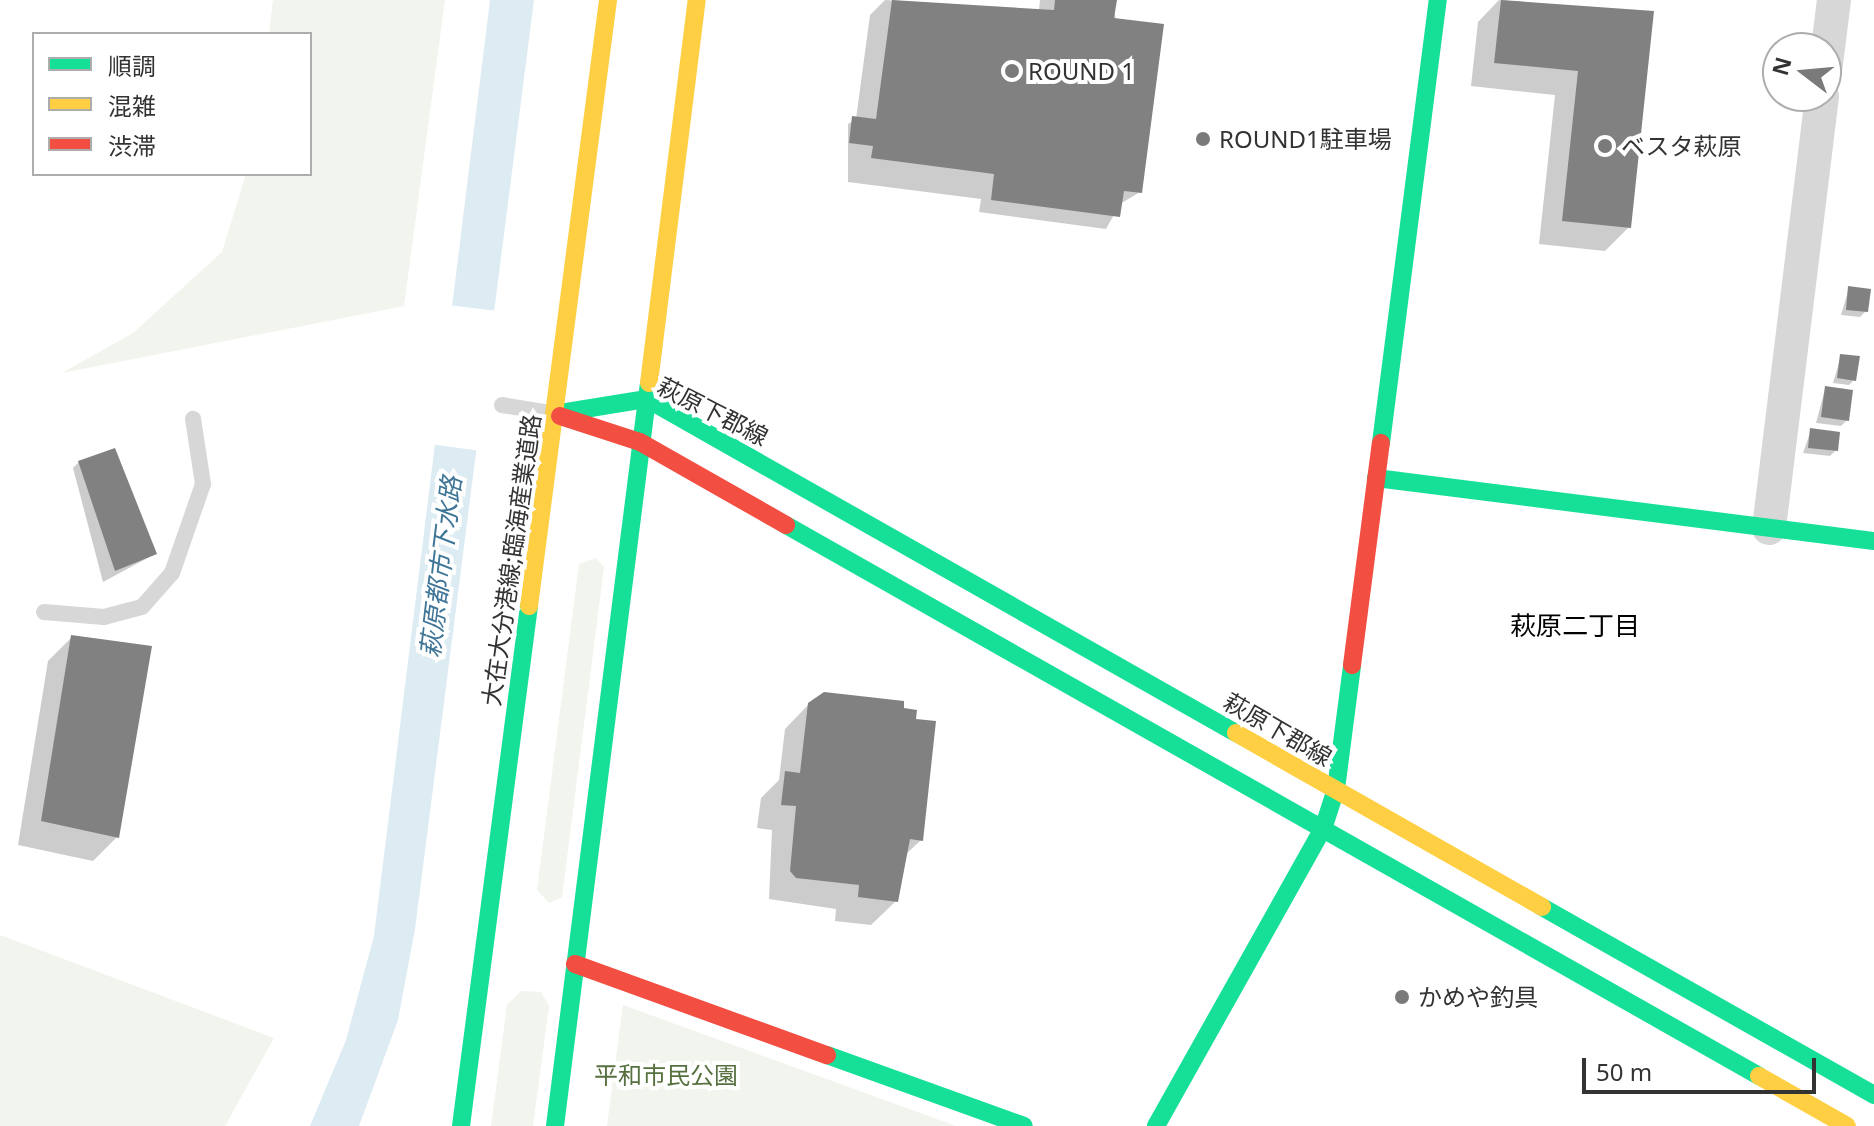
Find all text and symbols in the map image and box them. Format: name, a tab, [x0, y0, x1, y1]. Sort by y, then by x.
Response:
legend	[32, 32, 312, 176]
north arrow	[1762, 32, 1842, 112]
text: 順調	[108, 49, 156, 82]
text: N	[1764, 53, 1798, 79]
place label: ROUND 1	[1028, 57, 1135, 85]
marker: ROUND 1	[1003, 62, 1021, 80]
text: 混雑	[108, 89, 156, 122]
place label: ROUND1駐車場	[1219, 125, 1392, 153]
text: 渋滞	[108, 129, 156, 162]
marker: ROUND1駐車場	[1194, 130, 1212, 148]
place label: ベスタ萩原	[1621, 132, 1741, 160]
marker: ベスタ萩原	[1596, 137, 1614, 155]
street label: 萩原下郡線	[653, 371, 773, 451]
street label: 大在大分港線;臨海産業道路	[476, 412, 546, 708]
water label: 萩原都市下水路	[414, 475, 468, 659]
district label: 萩原二丁目	[1510, 610, 1640, 642]
street label: 萩原下郡線	[1219, 687, 1337, 771]
place label: かめや釣具	[1418, 983, 1538, 1011]
marker: かめや釣具	[1393, 988, 1411, 1006]
scale bar	[1586, 1042, 1820, 1092]
text: 50 m	[1596, 1055, 1652, 1088]
park label: 平和市民公園	[594, 1061, 738, 1089]

